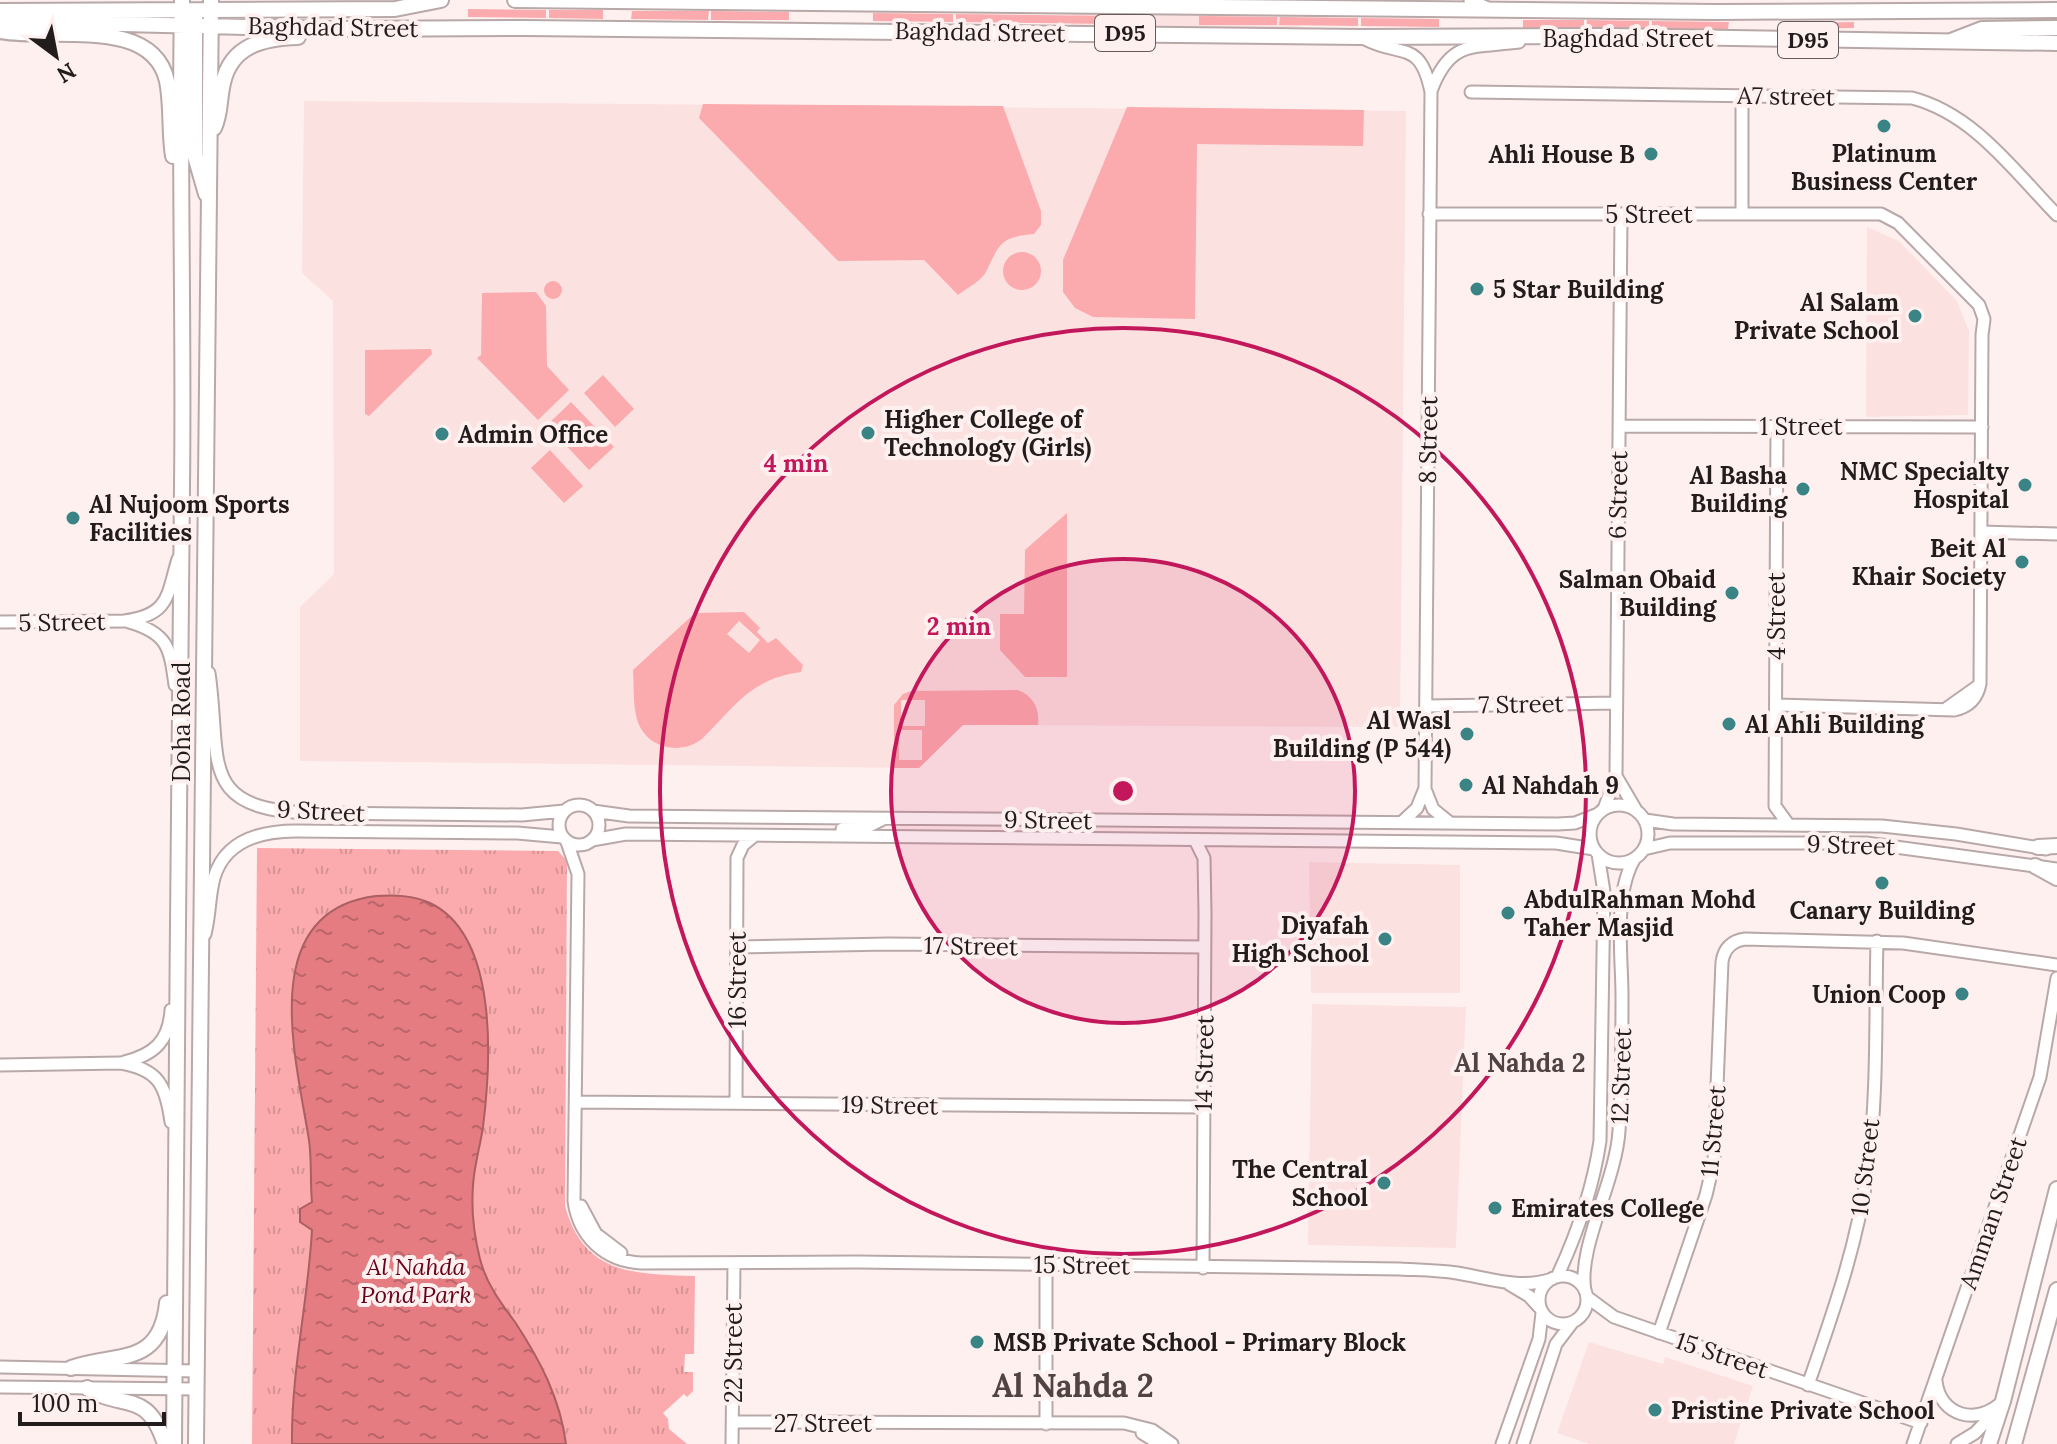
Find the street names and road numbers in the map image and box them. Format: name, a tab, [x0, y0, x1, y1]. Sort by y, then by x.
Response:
street label: Baghdad Street	[247, 10, 419, 44]
street label: Baghdad Street	[894, 15, 1066, 49]
road number: D95	[1095, 15, 1155, 51]
road number: D95	[1778, 22, 1838, 58]
street label: Baghdad Street	[1543, 23, 1714, 54]
street label: A7 street	[1736, 80, 1836, 112]
street label: 5 Street	[1605, 199, 1693, 230]
street label: 8 Street	[1412, 395, 1444, 484]
street label: 1 Street	[1759, 411, 1843, 442]
street label: 6 Street	[1602, 450, 1634, 539]
street label: 4 Street	[1761, 572, 1792, 660]
street label: 5 Street	[18, 606, 107, 638]
street label: Doha Road	[166, 662, 197, 782]
street label: 7 Street	[1478, 688, 1565, 720]
street label: 9 Street	[276, 793, 367, 829]
street label: 9 Street	[1004, 804, 1093, 836]
street label: 9 Street	[1806, 828, 1896, 862]
street label: 17 Street	[924, 930, 1019, 962]
street label: 16 Street	[722, 931, 753, 1028]
street label: 14 Street	[1188, 1014, 1220, 1111]
street label: 12 Street	[1604, 1027, 1638, 1125]
street label: 11 Street	[1694, 1083, 1733, 1178]
street label: 19 Street	[841, 1089, 939, 1121]
street label: 10 Street	[1844, 1116, 1886, 1218]
street label: Amman Street	[1952, 1132, 2034, 1294]
street label: 15 Street	[1034, 1249, 1131, 1281]
street label: 22 Street	[718, 1302, 749, 1403]
street label: 15 Street	[1671, 1325, 1773, 1386]
street label: 27 Street	[774, 1408, 873, 1439]

